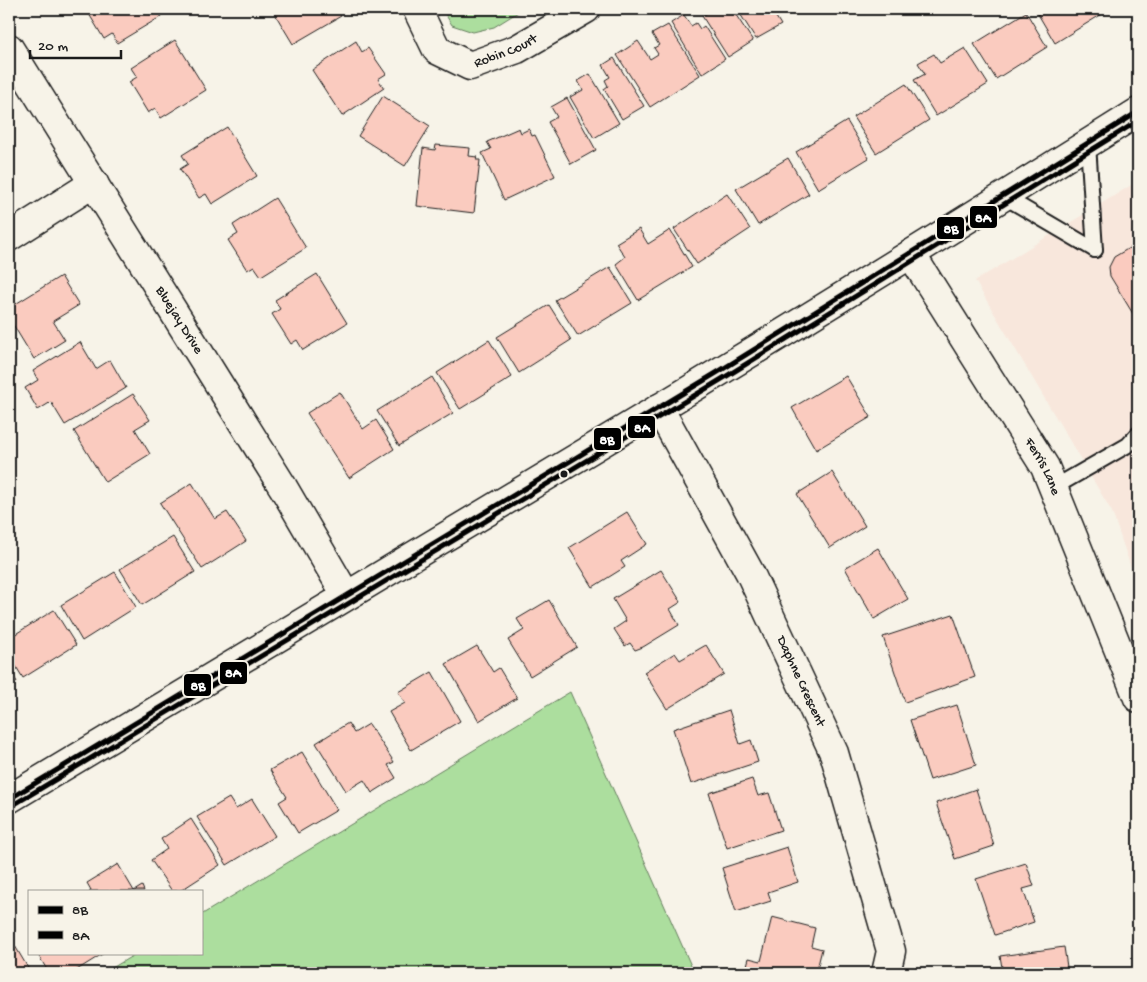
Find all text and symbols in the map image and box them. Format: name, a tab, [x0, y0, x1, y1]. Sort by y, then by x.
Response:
scale bar	[30, 28, 121, 60]
street label: Robin Court	[472, 30, 542, 72]
text: 20 m	[38, 38, 68, 56]
line badge: 8A	[969, 205, 998, 229]
text: 8A	[975, 211, 993, 228]
line badge: 8B	[936, 216, 965, 240]
text: 8B	[944, 222, 959, 239]
street label: Bluejay Drive	[151, 282, 207, 358]
line badge: 8A	[627, 415, 656, 439]
text: 8A	[634, 421, 652, 438]
line badge: 8B	[593, 427, 622, 451]
text: 8B	[600, 433, 615, 450]
street label: Ferris Lane	[1020, 434, 1064, 498]
unlabelled marker	[559, 469, 569, 479]
street label: Daphne Crescent	[772, 632, 830, 730]
line badge: 8A	[219, 661, 248, 685]
text: 8A	[225, 666, 243, 683]
line badge: 8B	[183, 673, 212, 697]
text: 8B	[191, 679, 206, 696]
legend	[28, 890, 202, 954]
text: 8B	[72, 902, 88, 920]
text: 8A	[72, 928, 90, 946]

